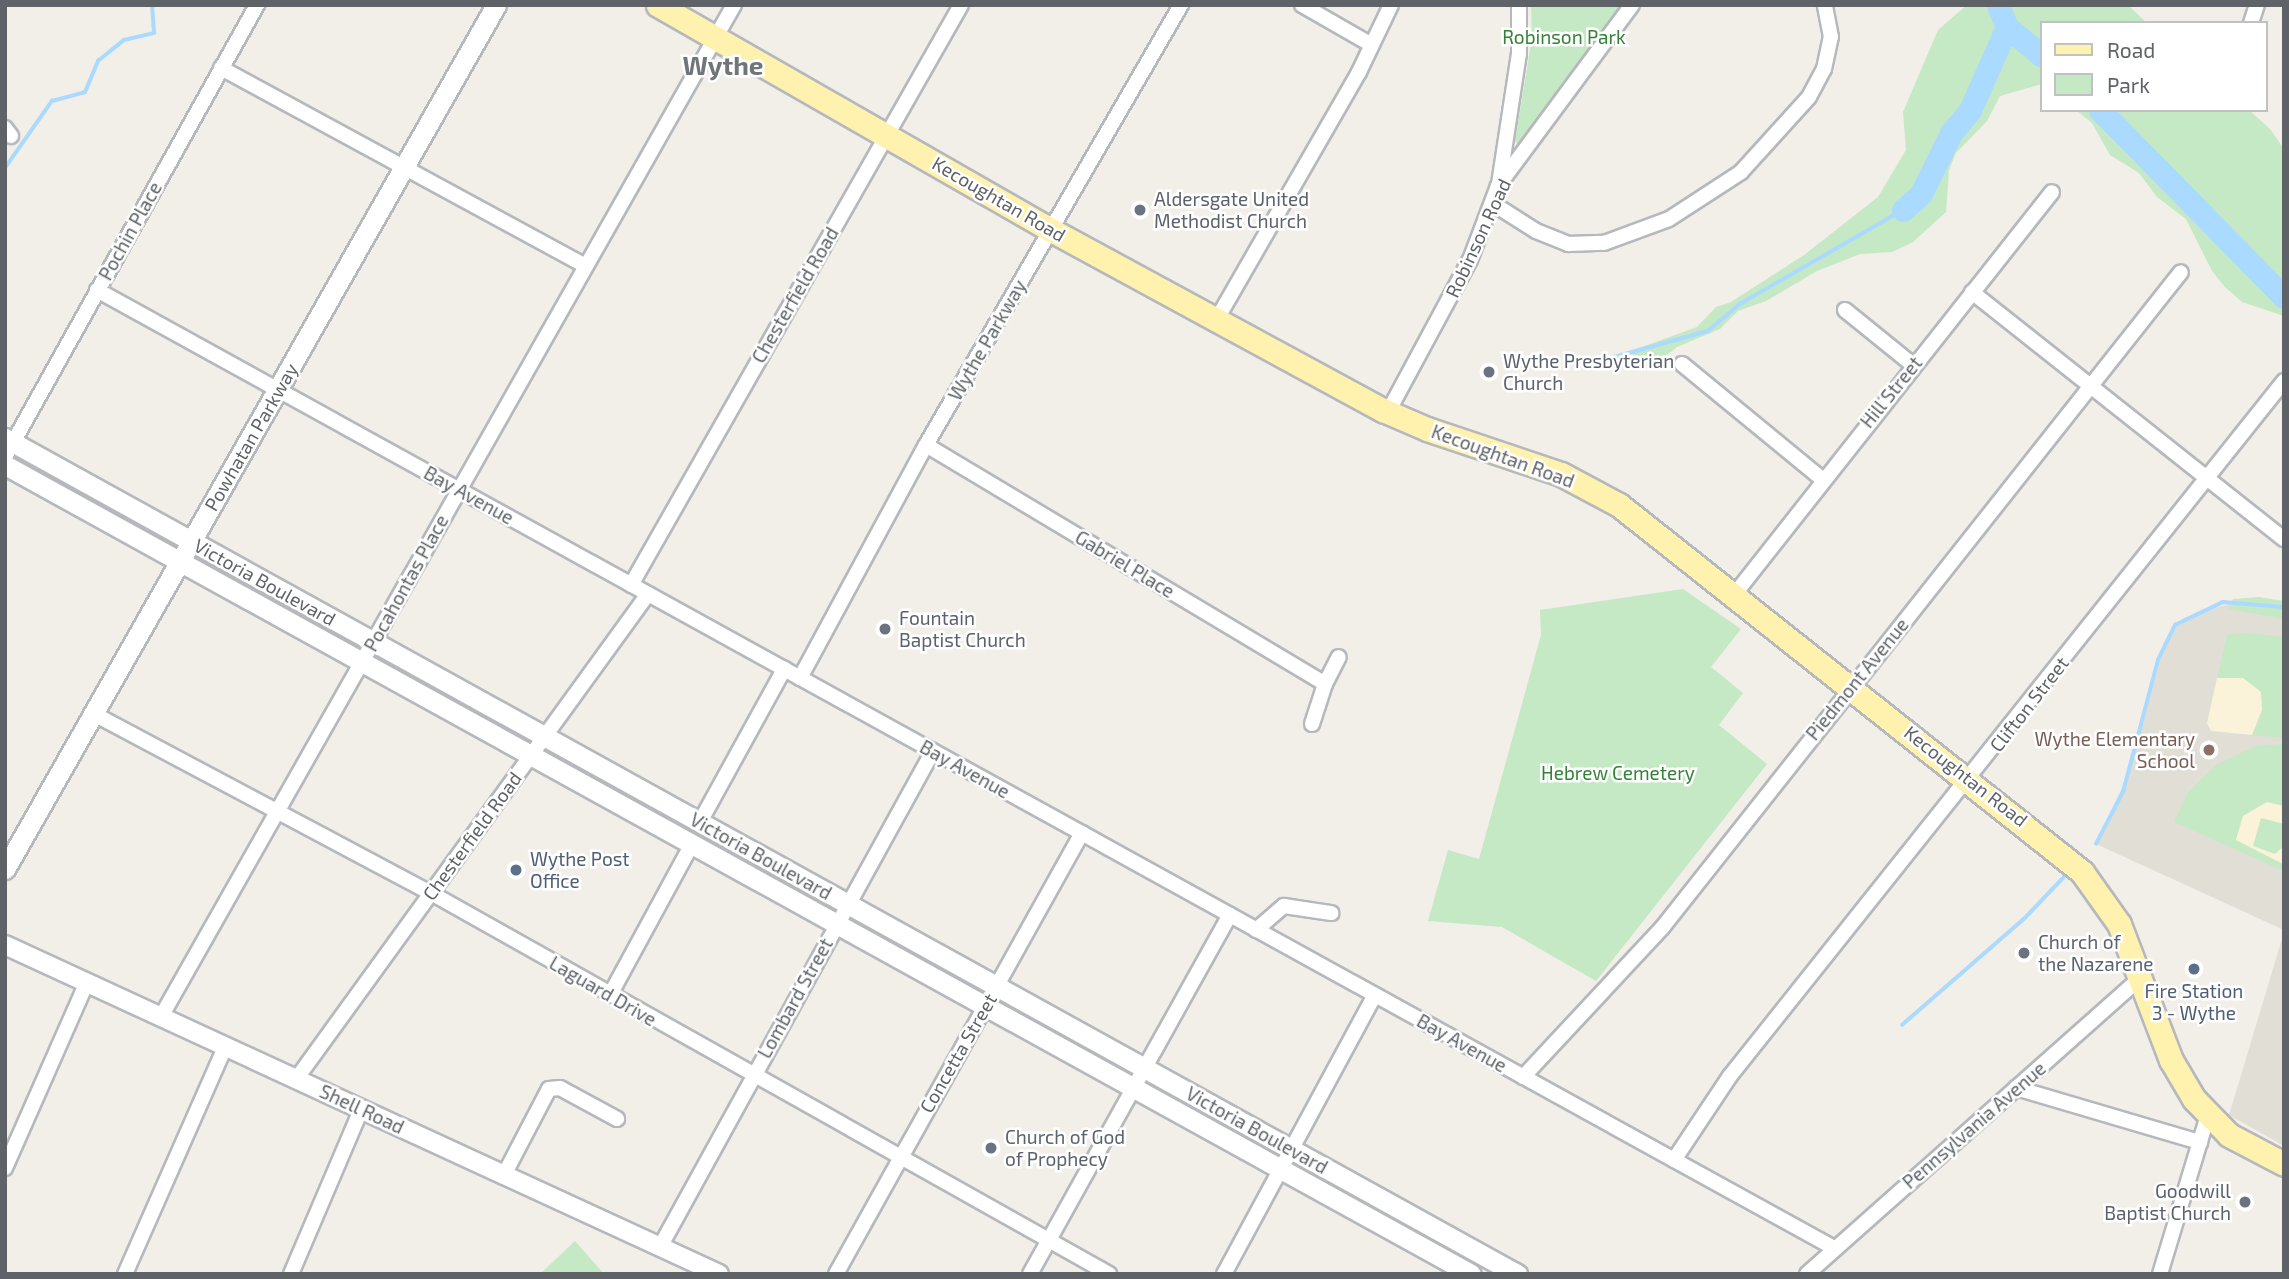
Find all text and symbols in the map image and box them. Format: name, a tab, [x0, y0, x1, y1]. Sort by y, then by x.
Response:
legend	[2040, 21, 2268, 112]
park label: Robinson Park	[1502, 26, 1626, 48]
text: Road	[2107, 37, 2155, 62]
district label: Wythe	[682, 49, 764, 81]
text: Park	[2107, 72, 2150, 97]
street label: Kecoughtan Road	[928, 152, 1070, 246]
street label: Robinson Road	[1441, 175, 1515, 301]
street label: Pochin Place	[94, 178, 166, 284]
place label: Aldersgate United Methodist Church	[1154, 188, 1309, 232]
marker: Aldersgate United Methodist Church	[1132, 202, 1148, 218]
street label: Chesterfield Road	[747, 223, 843, 367]
street label: Wythe Parkway	[943, 276, 1031, 404]
place label: Wythe Presbyterian Church	[1503, 350, 1674, 394]
street label: Hill Street	[1855, 352, 1927, 432]
street label: Powhatan Parkway	[199, 359, 303, 515]
marker: Wythe Presbyterian Church	[1481, 364, 1497, 380]
street label: Kecoughtan Road	[1428, 420, 1578, 492]
street label: Bay Avenue	[420, 461, 518, 529]
street label: Pocahontas Place	[359, 511, 453, 655]
street label: Gabriel Place	[1071, 525, 1179, 603]
street label: Victoria Boulevard	[190, 534, 340, 630]
place label: Fountain Baptist Church	[899, 607, 1026, 651]
street label: Piedmont Avenue	[1801, 613, 1913, 745]
marker: Fountain Baptist Church	[877, 621, 893, 637]
street label: Clifton Street	[1985, 652, 2073, 756]
street label: Kecoughtan Road	[1900, 721, 2032, 831]
place label: Wythe Elementary School	[2035, 728, 2195, 772]
street label: Bay Avenue	[916, 735, 1014, 803]
marker: Wythe Elementary School	[2201, 742, 2217, 758]
park label: Hebrew Cemetery	[1541, 762, 1695, 784]
street label: Chesterfield Road	[418, 767, 526, 905]
street label: Victoria Boulevard	[686, 808, 836, 904]
place label: Wythe Post Office	[530, 848, 630, 892]
marker: Wythe Post Office	[508, 862, 524, 878]
place label: Church of the Nazarene	[2038, 931, 2153, 975]
street label: Lombard Street	[753, 934, 837, 1062]
marker: Church of the Nazarene	[2016, 945, 2032, 961]
street label: Laguard Drive	[545, 951, 661, 1031]
marker: Fire Station 3 - Wythe	[2186, 961, 2202, 977]
place label: Fire Station 3 - Wythe	[2145, 980, 2243, 1024]
street label: Concetta Street	[915, 989, 1001, 1117]
street label: Bay Avenue	[1413, 1009, 1511, 1077]
street label: Pennsylvania Avenue	[1898, 1056, 2050, 1194]
street label: Shell Road	[316, 1079, 408, 1139]
street label: Victoria Boulevard	[1182, 1082, 1332, 1178]
place label: Church of God of Prophecy	[1005, 1126, 1125, 1170]
marker: Church of God of Prophecy	[983, 1140, 999, 1156]
place label: Goodwill Baptist Church	[2104, 1180, 2231, 1224]
marker: Goodwill Baptist Church	[2237, 1194, 2253, 1210]

